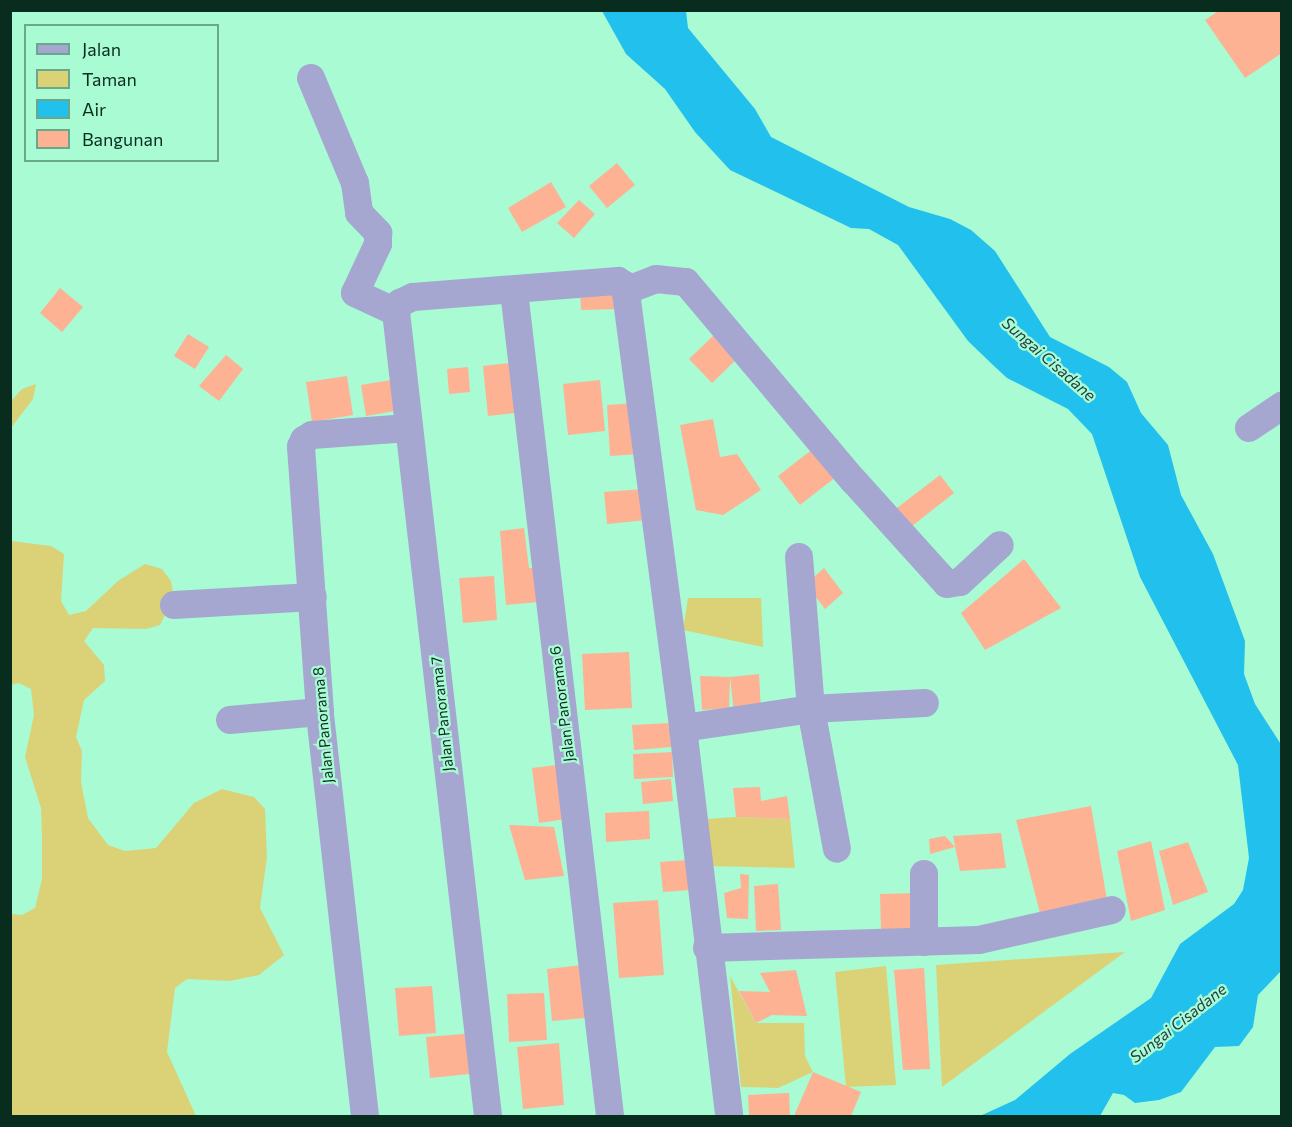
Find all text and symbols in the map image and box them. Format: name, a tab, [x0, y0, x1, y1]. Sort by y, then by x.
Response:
legend	[24, 24, 219, 162]
text: Jalan	[82, 38, 121, 60]
text: Taman	[82, 68, 137, 90]
text: Air	[82, 98, 106, 120]
text: Bangunan	[82, 128, 163, 150]
water label: Sungai Cisadane	[998, 313, 1100, 405]
street label: Jalan Panorama 6	[546, 645, 578, 763]
street label: Jalan Panorama 7	[427, 656, 457, 772]
street label: Jalan Panorama 8	[309, 666, 337, 784]
water label: Sungai Cisadane	[1126, 979, 1230, 1067]

